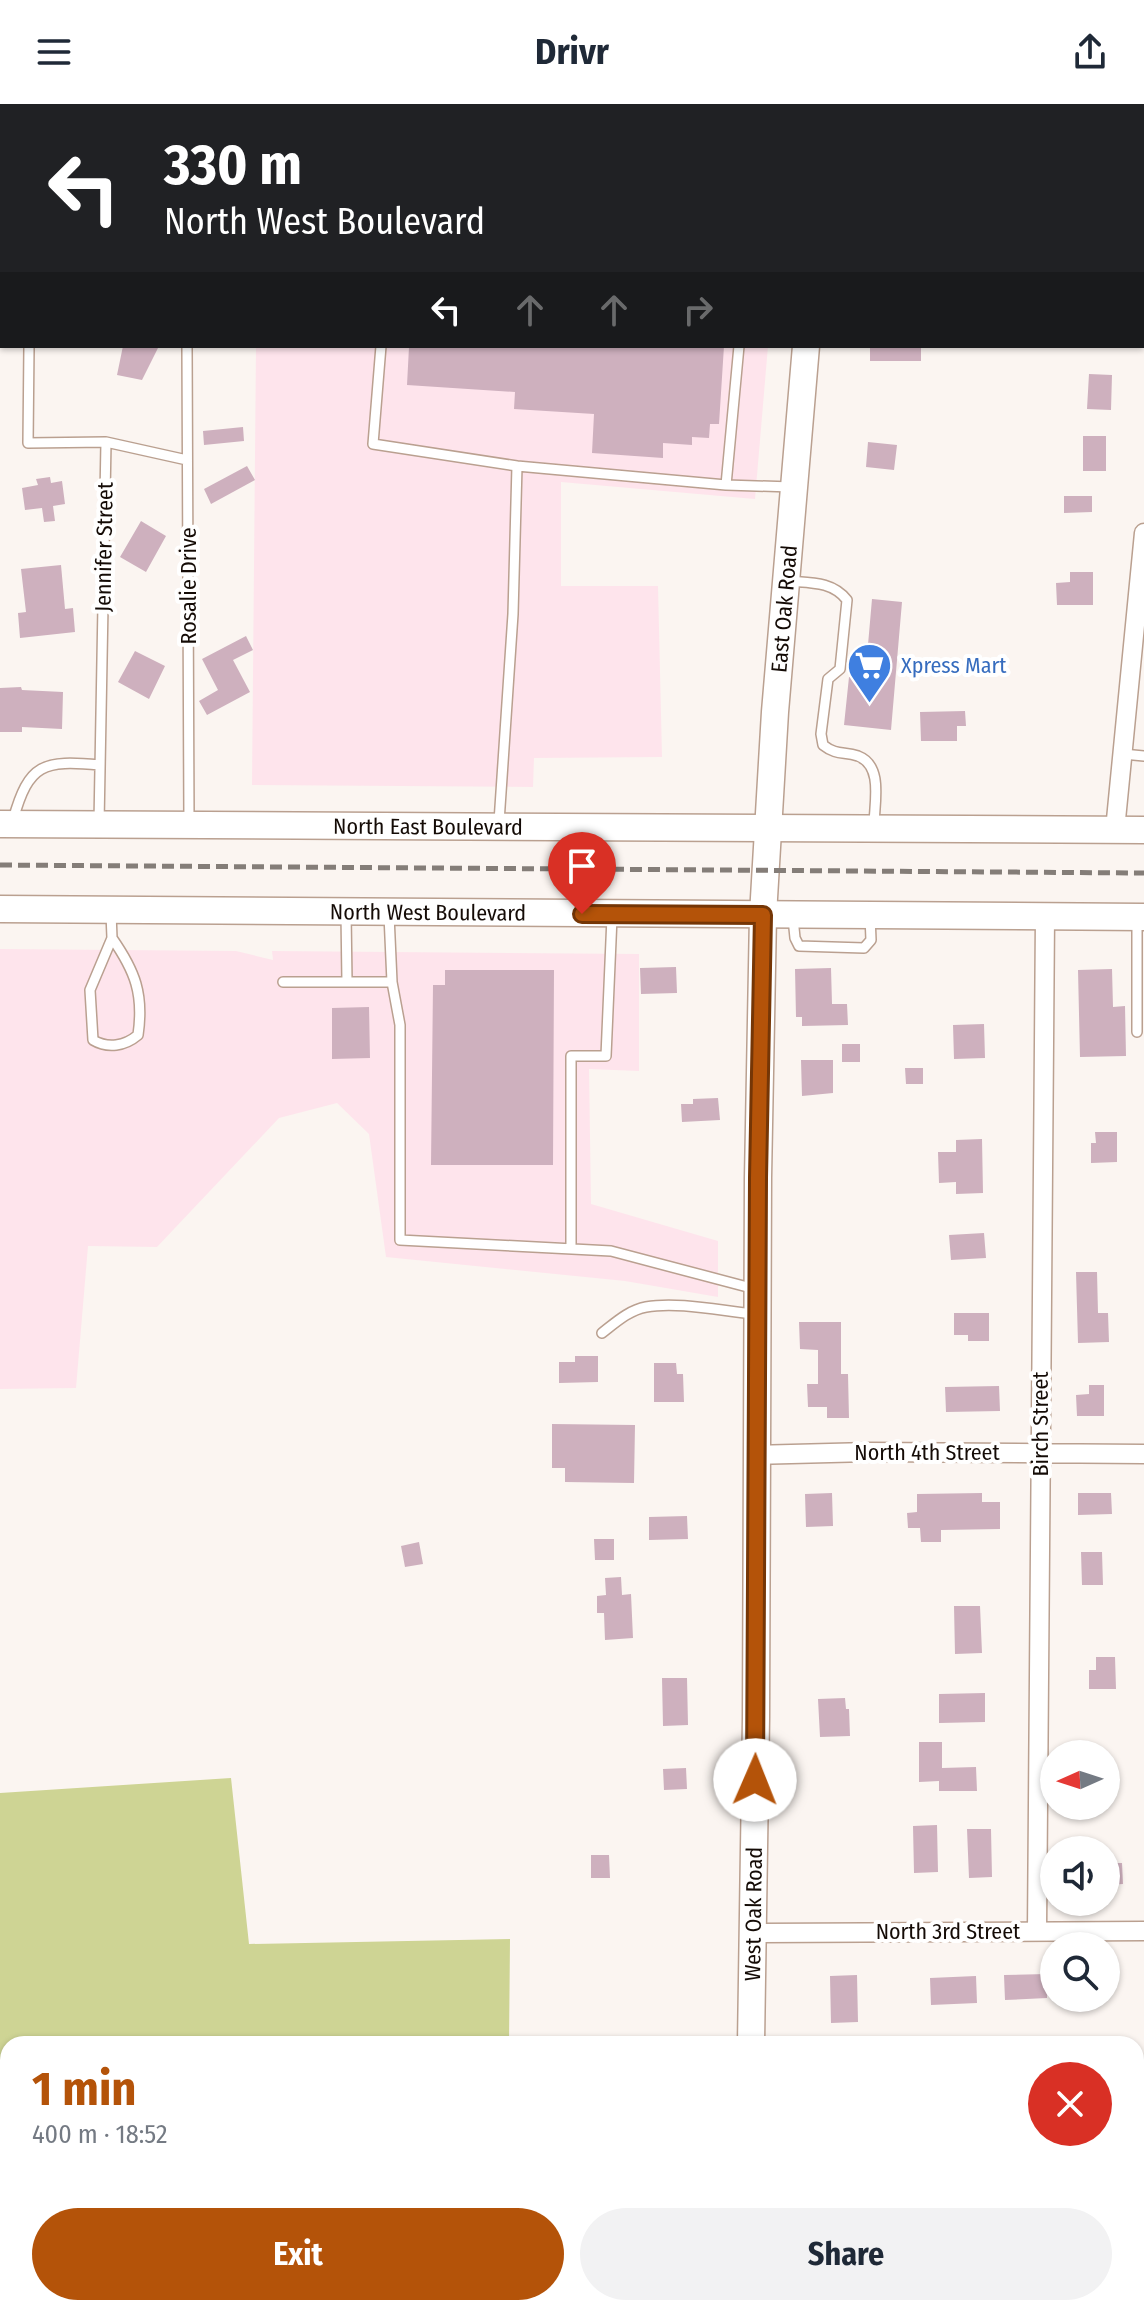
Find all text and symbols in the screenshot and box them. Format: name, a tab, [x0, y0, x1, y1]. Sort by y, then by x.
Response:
icon: menu	[32, 30, 76, 74]
text: Drivr	[535, 30, 609, 74]
icon: share	[1068, 30, 1112, 74]
text: 330 m	[164, 132, 302, 199]
icon: left	[32, 136, 136, 240]
text: North West Boulevard	[164, 200, 485, 244]
icon: left	[424, 288, 468, 332]
icon: ahead	[508, 288, 552, 332]
icon: ahead	[592, 288, 636, 332]
icon: right	[676, 288, 720, 332]
street label: Jennifer Street	[89, 481, 119, 612]
street label: Rosalie Drive	[175, 528, 202, 645]
street label: East Oak Road	[765, 544, 803, 674]
supermarket icon: Xpress Mart	[846, 641, 894, 704]
place label: Xpress Mart	[901, 652, 1007, 679]
street label: North East Boulevard	[333, 812, 523, 840]
pin	[548, 832, 616, 914]
icon: arrive	[560, 844, 604, 888]
street label: North West Boulevard	[330, 898, 526, 926]
street label: Birch Street	[1027, 1371, 1054, 1476]
street label: North 4th Street	[854, 1439, 1000, 1466]
position arrow	[713, 1738, 797, 1822]
north arrow	[1040, 1740, 1120, 1820]
map controls	[1040, 1740, 1120, 2012]
button: sound	[1040, 1836, 1120, 1916]
street label: West Oak Road	[738, 1847, 768, 1981]
street label: North 3rd Street	[876, 1918, 1021, 1945]
button: search	[1040, 1932, 1120, 2012]
text: 1 min	[32, 2060, 137, 2118]
button: close	[1028, 2062, 1112, 2146]
text: 400 m · 18:52	[32, 2119, 167, 2150]
button: Exit	[32, 2208, 564, 2300]
button: Share	[580, 2208, 1112, 2300]

